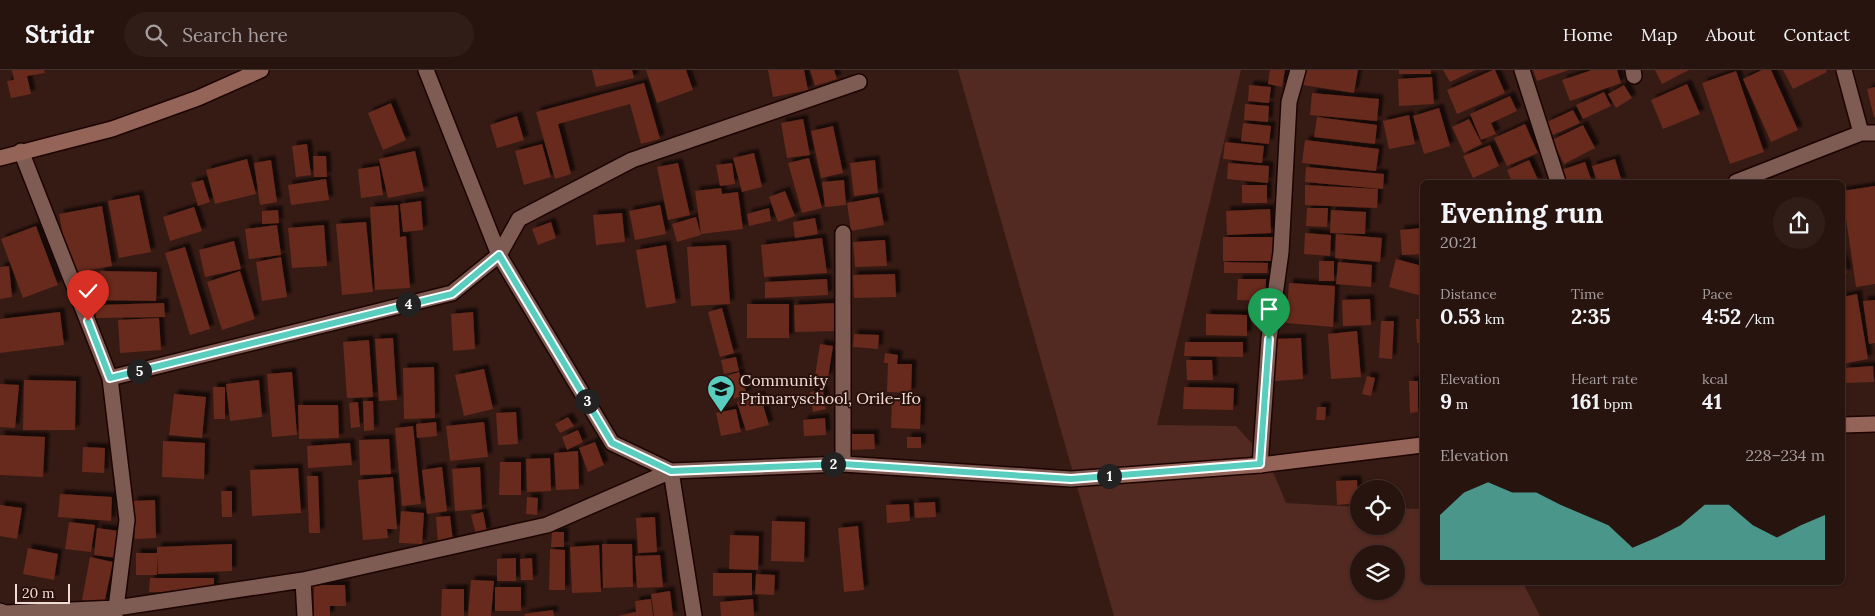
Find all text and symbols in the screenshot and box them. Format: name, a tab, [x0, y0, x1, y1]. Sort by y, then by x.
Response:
search box	[124, 12, 474, 57]
text: Stridr	[25, 19, 94, 50]
icon: search	[142, 21, 170, 49]
text: Search here	[182, 23, 288, 47]
text: Home	[1563, 23, 1613, 46]
text: Map	[1641, 23, 1677, 46]
text: About	[1705, 23, 1755, 46]
text: Contact	[1783, 23, 1850, 46]
text: Evening run	[1440, 195, 1603, 231]
button: share	[1773, 197, 1825, 249]
text: 20:21	[1440, 232, 1477, 252]
pin	[67, 270, 109, 321]
icon: check	[74, 277, 102, 305]
text: Distance	[1440, 285, 1497, 303]
text: Time	[1571, 285, 1604, 303]
text: Pace	[1702, 285, 1733, 303]
pin	[1248, 288, 1290, 339]
pin: 4	[396, 292, 420, 316]
text: 4	[405, 295, 412, 313]
icon: arrive	[1255, 295, 1283, 323]
text: 0.53	[1440, 303, 1481, 330]
text: 2:35	[1571, 303, 1611, 330]
text: 4:52	[1702, 303, 1741, 330]
text: km	[1481, 310, 1505, 328]
text: /km	[1741, 310, 1775, 328]
pin: 5	[126, 358, 152, 384]
text: 5	[136, 362, 143, 380]
place label: Community Primaryschool, Orile-Ifo	[740, 370, 921, 408]
text: Elevation	[1440, 370, 1500, 388]
text: Heart rate	[1571, 370, 1638, 388]
text: kcal	[1702, 370, 1728, 388]
school or university icon: Community Primaryschool, Orile-Ifo	[706, 374, 736, 413]
pin: 3	[574, 388, 600, 414]
text: 9	[1440, 388, 1452, 415]
text: 161	[1571, 388, 1600, 415]
text: 41	[1702, 388, 1722, 415]
text: 3	[584, 392, 591, 410]
text: m	[1452, 395, 1468, 413]
text: bpm	[1600, 395, 1633, 413]
text: Elevation	[1440, 445, 1509, 465]
text: 228–234 m	[1745, 445, 1825, 465]
pin: 2	[820, 452, 846, 476]
text: 2	[830, 455, 837, 473]
pin: 1	[1096, 464, 1122, 488]
text: 1	[1107, 467, 1112, 485]
map controls	[1350, 480, 1405, 600]
button: locate	[1350, 480, 1405, 535]
button: layers	[1350, 545, 1405, 600]
scale bar	[15, 581, 70, 604]
text: 20 m	[22, 584, 54, 602]

